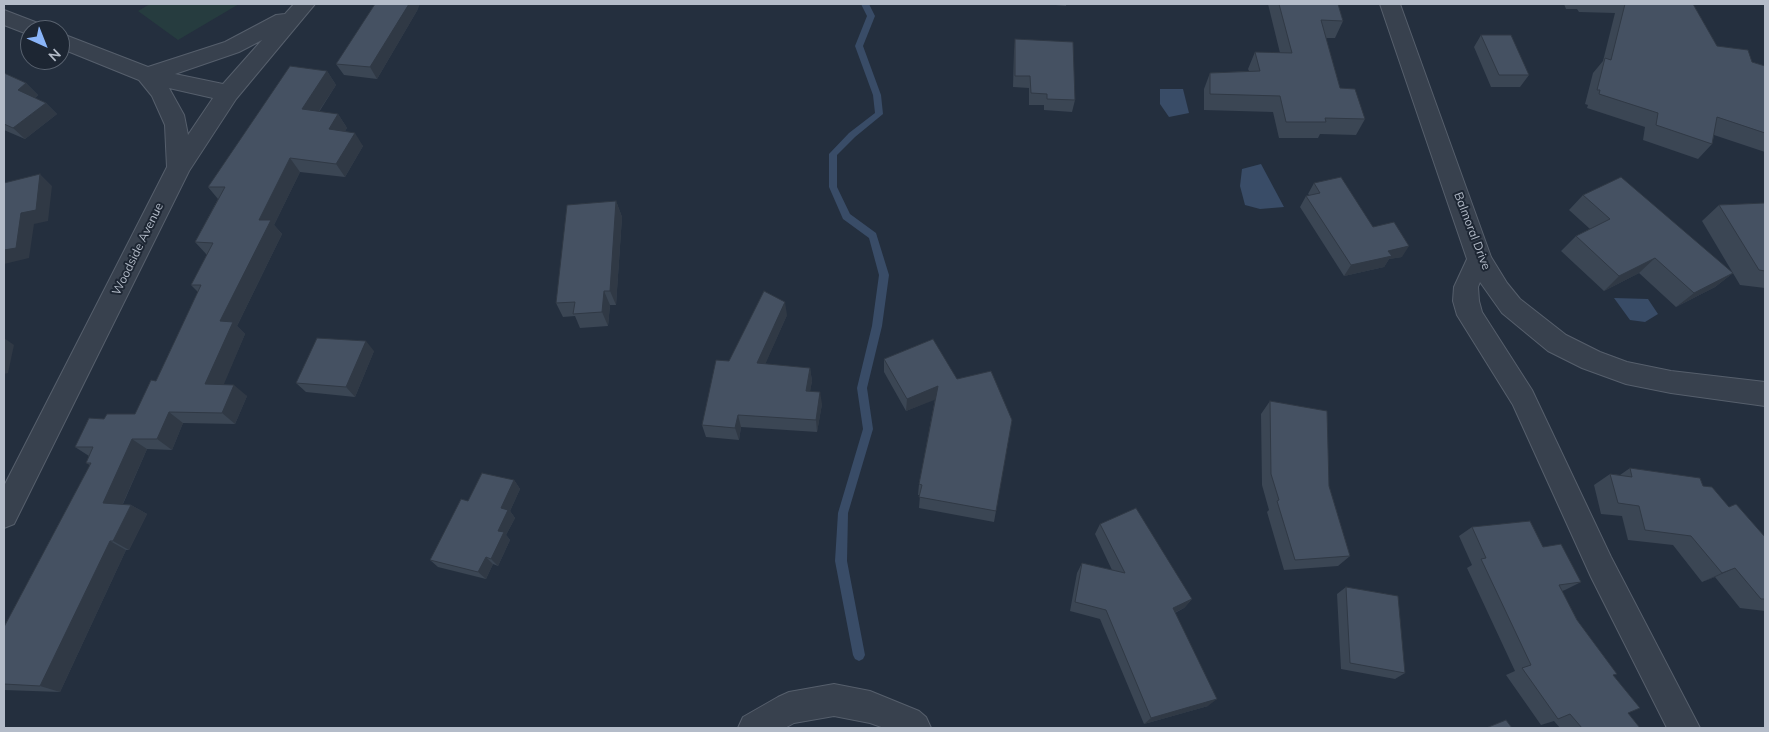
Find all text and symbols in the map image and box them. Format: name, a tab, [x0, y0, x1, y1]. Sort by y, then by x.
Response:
north arrow	[20, 20, 70, 70]
text: N	[45, 45, 65, 65]
street label: Balmoral Drive	[1451, 190, 1493, 272]
street label: Woodside Avenue	[109, 200, 167, 298]

